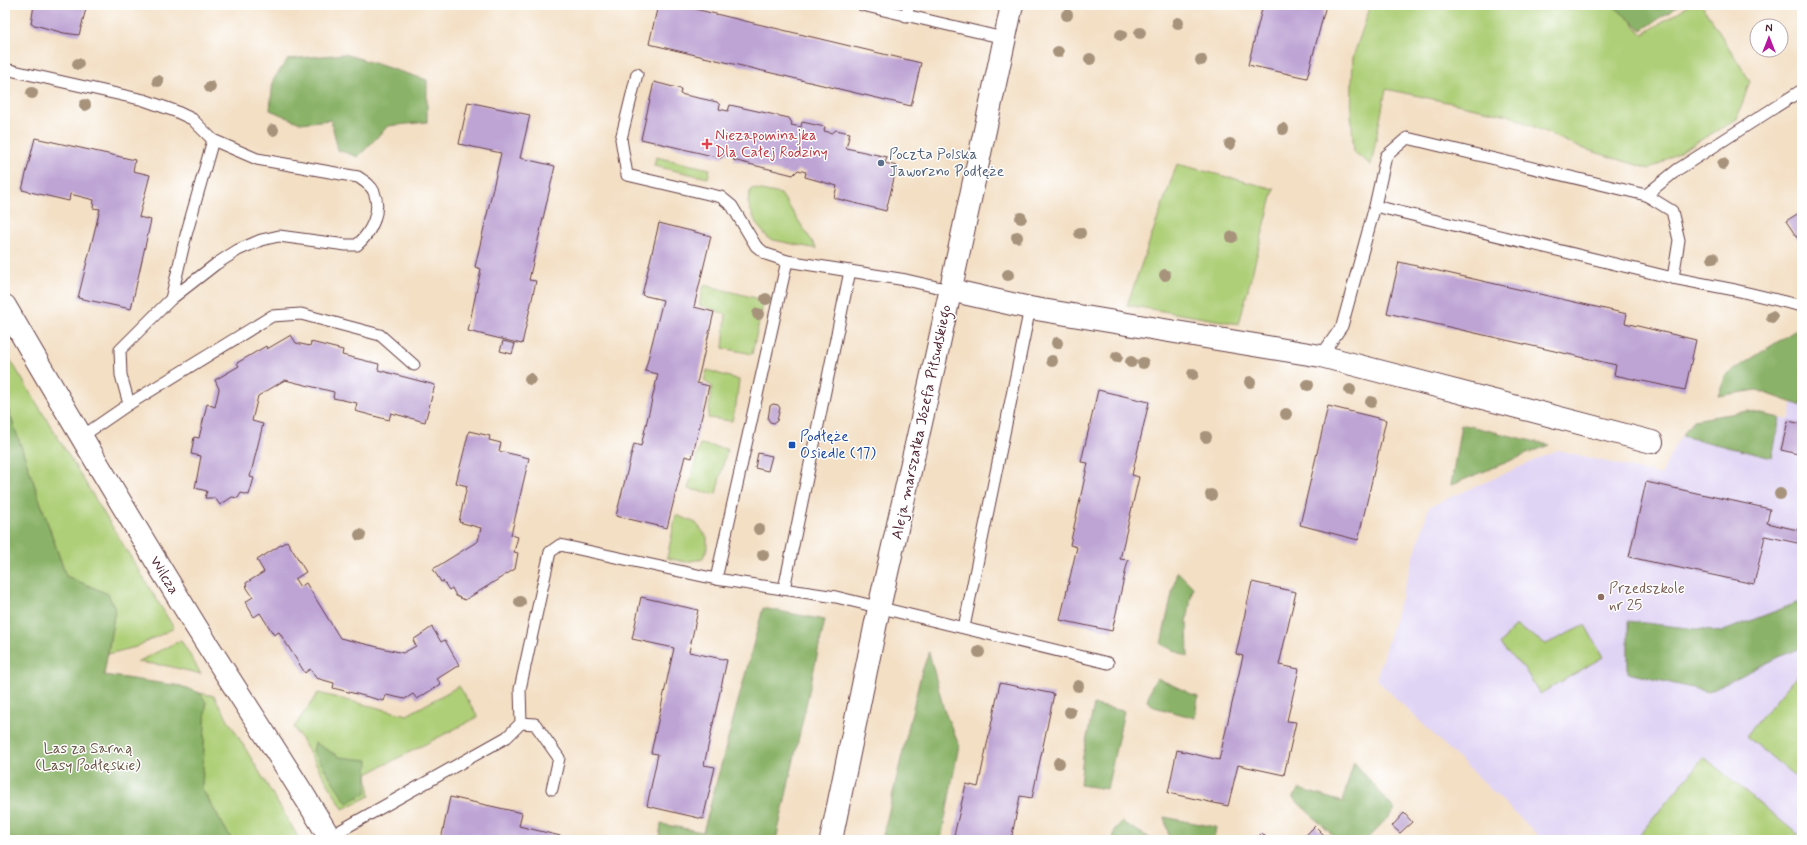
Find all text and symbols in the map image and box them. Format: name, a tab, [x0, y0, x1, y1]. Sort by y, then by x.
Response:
north arrow	[1749, 18, 1789, 58]
text: N	[1765, 22, 1773, 36]
place label: Niezapominajka Dla Całej Rodziny	[715, 126, 828, 163]
marker: Niezapominajka Dla Całej Rodziny	[702, 139, 712, 149]
place label: Poczta Polska Jaworzno Podłęże	[889, 145, 1004, 182]
marker: Poczta Polska Jaworzno Podłęże	[876, 158, 886, 168]
street label: Aleja marszałka Józefa Piłsudskiego	[887, 303, 958, 542]
place label: Podłęże Osiedle (17)	[800, 427, 876, 464]
marker: Podłęże Osiedle (17)	[787, 440, 797, 450]
street label: Wilcza	[145, 553, 183, 598]
place label: Przedszkole nr 25	[1609, 579, 1685, 616]
marker: Przedszkole nr 25	[1596, 592, 1606, 602]
park label: Las za Sarną (Lasy Podłęskie)	[35, 739, 141, 776]

